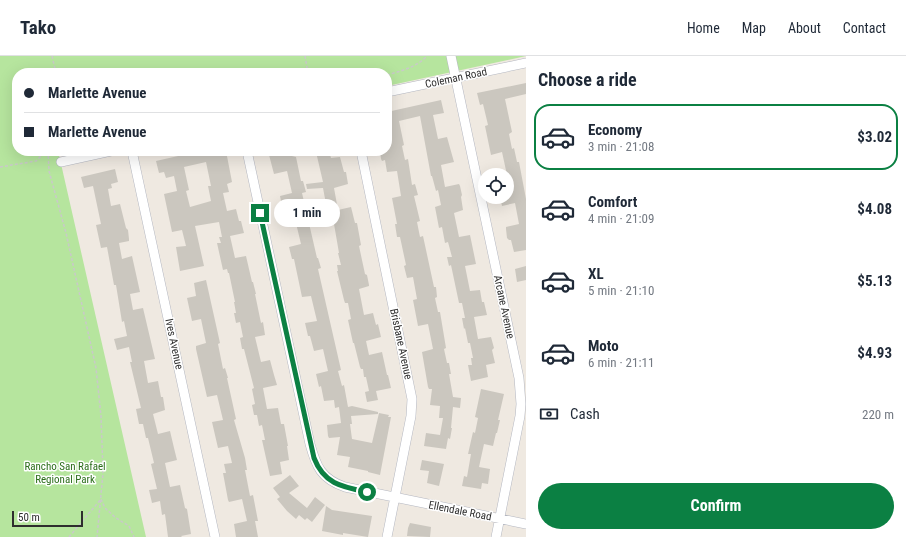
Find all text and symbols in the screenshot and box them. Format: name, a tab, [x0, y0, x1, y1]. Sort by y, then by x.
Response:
text: Tako	[20, 16, 56, 39]
text: Home	[687, 20, 720, 36]
text: Map	[742, 20, 766, 36]
text: About	[788, 20, 821, 36]
text: Contact	[843, 20, 886, 36]
street label: Coleman Road	[424, 65, 488, 91]
text: Choose a ride	[538, 69, 637, 90]
text: Marlette Avenue	[48, 84, 147, 102]
icon: car	[540, 119, 576, 155]
text: Economy	[588, 121, 642, 139]
text: Marlette Avenue	[48, 123, 147, 141]
text: $3.02	[857, 128, 892, 146]
text: 3 min · 21:08	[588, 139, 654, 154]
map controls	[478, 168, 514, 204]
button: locate	[478, 168, 514, 204]
icon: car	[540, 191, 576, 227]
text: Comfort	[588, 193, 637, 211]
callout: 1 min	[274, 199, 340, 227]
text: $4.08	[857, 200, 892, 218]
route end	[251, 204, 269, 222]
text: 1 min	[293, 205, 321, 220]
text: 4 min · 21:09	[588, 211, 654, 226]
icon: car	[540, 263, 576, 299]
text: XL	[588, 265, 604, 283]
text: $5.13	[857, 272, 892, 290]
street label: Arcane Avenue	[491, 274, 517, 340]
text: 5 min · 21:10	[588, 283, 654, 298]
street label: Brisbane Avenue	[387, 307, 415, 381]
street label: Ives Avenue	[162, 317, 186, 371]
icon: car	[540, 335, 576, 371]
text: Moto	[588, 337, 619, 355]
text: $4.93	[857, 344, 892, 362]
text: 6 min · 21:11	[588, 355, 654, 370]
icon: cash	[538, 403, 560, 425]
text: Cash	[570, 405, 600, 423]
text: 220 m	[862, 407, 894, 422]
park label: Rancho San Rafael Regional Park	[24, 460, 106, 486]
route start	[358, 483, 376, 501]
button: Confirm	[538, 483, 894, 529]
street label: Ellendale Road	[427, 499, 493, 523]
scale bar	[12, 509, 83, 528]
text: 50 m	[18, 511, 40, 524]

